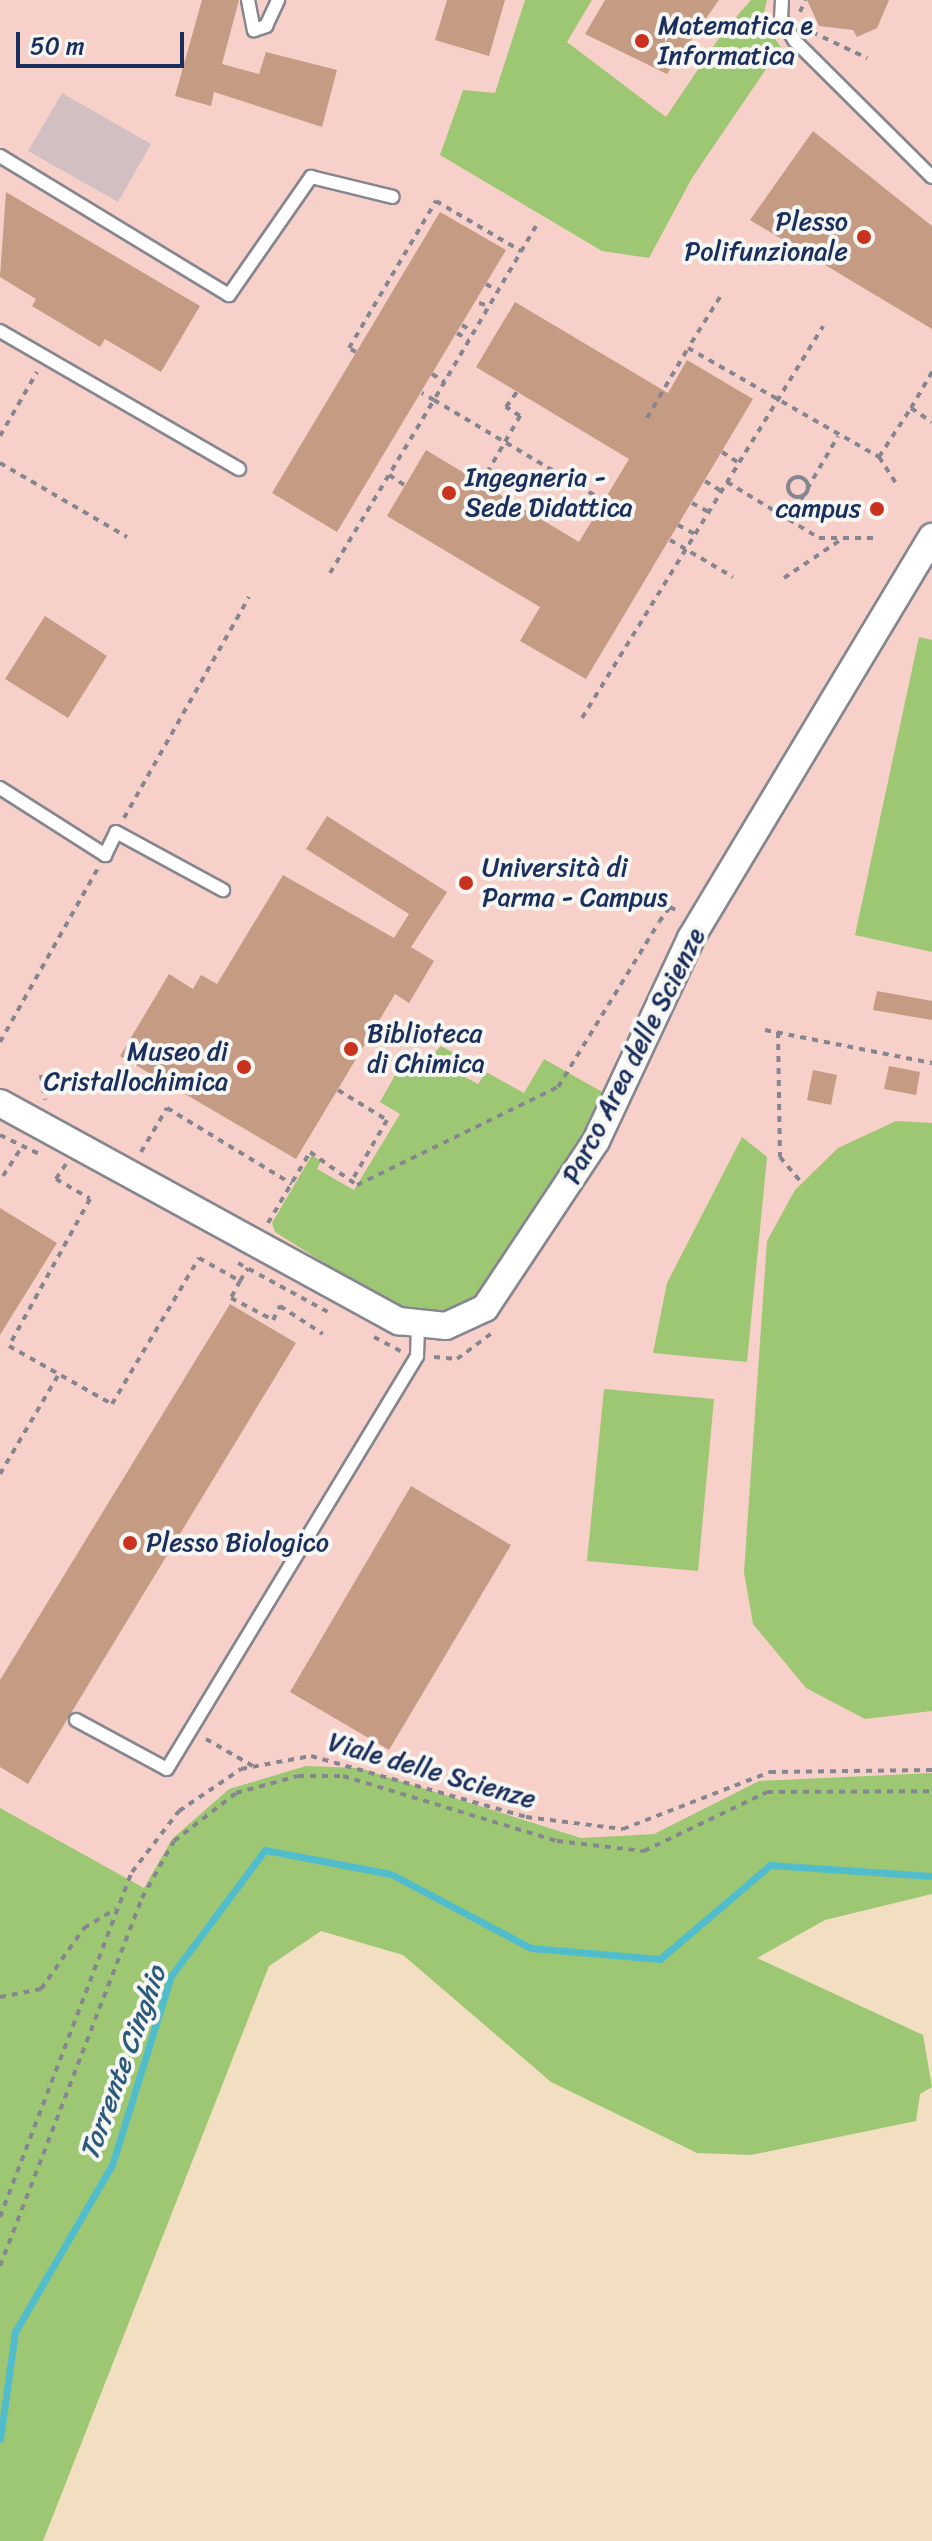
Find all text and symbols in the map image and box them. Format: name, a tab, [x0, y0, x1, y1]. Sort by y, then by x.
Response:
place label: Matematica e Informatica	[658, 10, 814, 72]
scale bar	[20, 16, 188, 66]
text: 50 m	[30, 25, 85, 67]
marker: Matematica e Informatica	[633, 32, 651, 50]
place label: Plesso Polifunzionale	[685, 206, 848, 268]
marker: Plesso Polifunzionale	[855, 228, 873, 246]
place label: Ingegneria - Sede Didattica	[465, 462, 633, 524]
marker: Ingegneria - Sede Didattica	[440, 484, 458, 502]
place label: campus	[775, 493, 861, 525]
marker: campus	[868, 500, 886, 518]
place label: Università di Parma - Campus	[482, 852, 668, 914]
marker: Università di Parma - Campus	[457, 874, 475, 892]
street label: Parco Area delle Scienze	[556, 922, 712, 1190]
place label: Biblioteca di Chimica	[367, 1018, 485, 1080]
place label: Museo di Cristallochimica	[44, 1036, 228, 1098]
marker: Biblioteca di Chimica	[342, 1040, 360, 1058]
marker: Museo di Cristallochimica	[235, 1058, 253, 1076]
place label: Plesso Biologico	[146, 1527, 329, 1559]
marker: Plesso Biologico	[121, 1534, 139, 1552]
street label: Viale delle Scienze	[325, 1727, 539, 1815]
water label: Torrente Cinghio	[72, 1962, 174, 2164]

